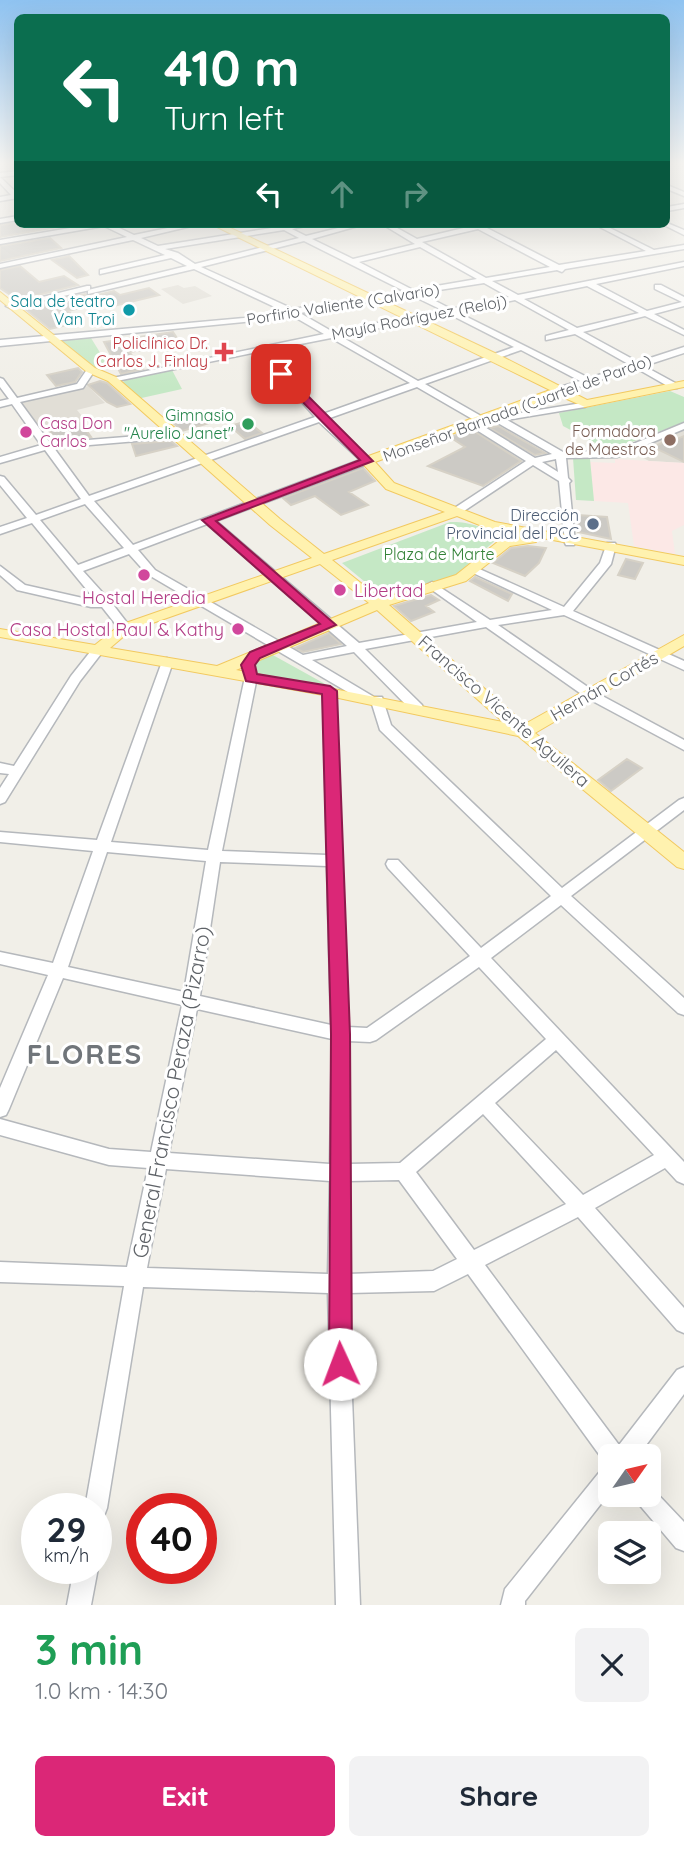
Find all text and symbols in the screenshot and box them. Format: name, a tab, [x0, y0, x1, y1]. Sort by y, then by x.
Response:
text: 410 m	[164, 37, 299, 98]
icon: left	[49, 42, 140, 133]
text: Turn left	[164, 98, 285, 138]
icon: left	[250, 175, 288, 213]
icon: ahead	[323, 175, 361, 213]
icon: right	[396, 175, 434, 213]
street label: Porfirio Valiente (Calvario)	[245, 279, 441, 329]
street label: Mayía Rodríguez (Reloj)	[330, 290, 508, 344]
place label: Sala de teatro Van Troi	[10, 291, 115, 329]
marker: Sala de teatro Van Troi	[121, 302, 137, 318]
place label: Policlínico Dr. Carlos J. Finlay	[96, 333, 208, 371]
marker: Policlínico Dr. Carlos J. Finlay	[214, 342, 234, 362]
pin	[251, 344, 311, 404]
street label: Monseñor Barnada (Cuartel de Pardo)	[380, 350, 654, 466]
icon: arrive	[262, 355, 300, 393]
place label: Gimnasio "Aurelio Janet"	[124, 405, 234, 443]
place label: Casa Don Carlos	[40, 413, 112, 451]
marker: Gimnasio "Aurelio Janet"	[240, 416, 256, 432]
place label: Formadora de Maestros	[565, 421, 656, 459]
marker: Casa Don Carlos	[18, 424, 34, 440]
marker: Formadora de Maestros	[662, 432, 678, 448]
place label: Dirección Provincial del PCC	[446, 505, 579, 543]
marker: Dirección Provincial del PCC	[585, 516, 601, 532]
park label: Plaza de Marte	[383, 544, 495, 564]
marker: Hostal Heredia	[136, 567, 152, 583]
place label: Libertad	[354, 579, 423, 602]
marker: Libertad	[332, 582, 348, 598]
place label: Hostal Heredia	[82, 586, 206, 609]
place label: Casa Hostal Raul & Kathy	[10, 618, 224, 641]
marker: Casa Hostal Raul & Kathy	[230, 621, 246, 637]
street label: Francisco Vicente Aguilera	[413, 630, 595, 792]
street label: Hernán Cortés	[546, 646, 662, 726]
street label: General Francisco Peraza (Pizarro)	[126, 924, 216, 1260]
district label: FLORES	[27, 1036, 143, 1071]
position arrow	[303, 1327, 377, 1401]
north arrow	[598, 1444, 662, 1507]
map controls	[598, 1444, 661, 1584]
speed limit sign: 40	[126, 1493, 217, 1584]
text: 29	[47, 1507, 86, 1551]
button: layers	[598, 1521, 661, 1584]
text: km/h	[44, 1544, 89, 1567]
text: 3 min	[35, 1623, 143, 1676]
button: close	[575, 1628, 649, 1702]
text: 1.0 km · 14:30	[35, 1676, 168, 1705]
button: Exit	[35, 1756, 335, 1836]
button: Share	[349, 1756, 649, 1836]

